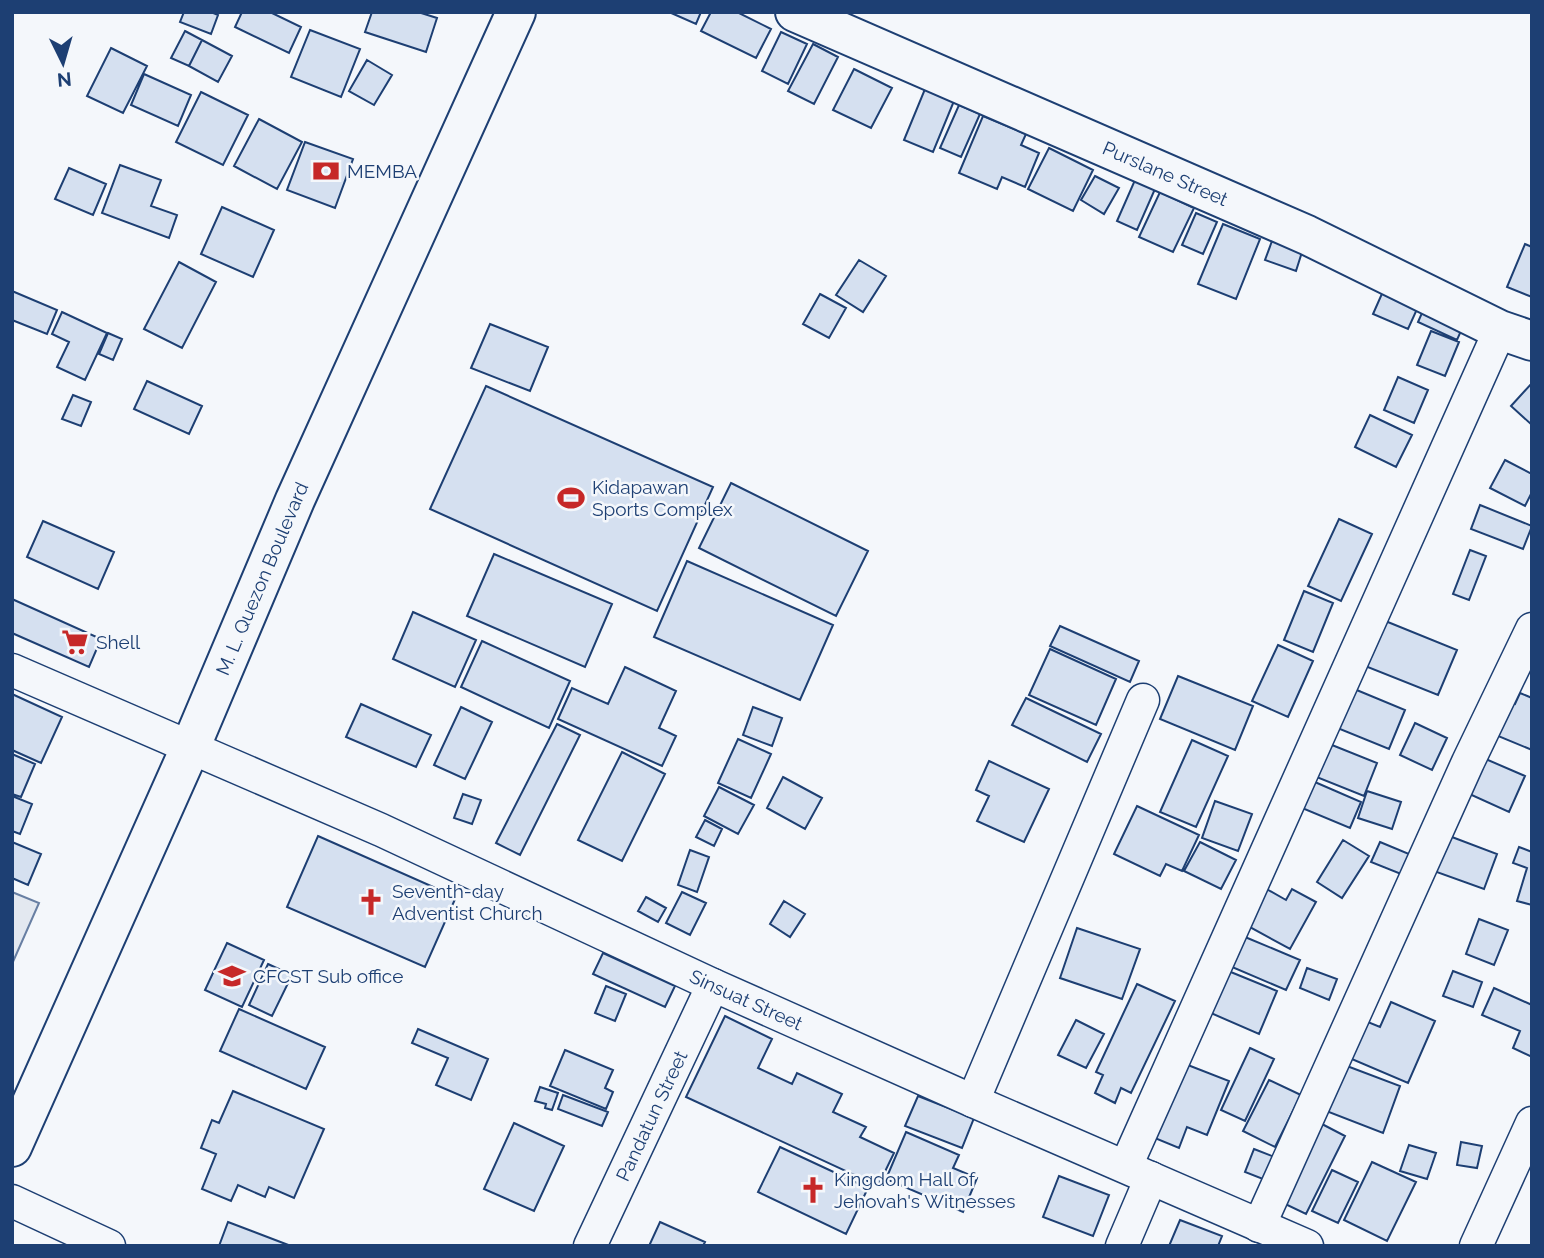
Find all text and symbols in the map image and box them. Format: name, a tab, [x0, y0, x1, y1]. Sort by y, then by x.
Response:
north arrow	[28, 28, 98, 98]
text: N	[56, 68, 73, 92]
street label: Purslane Street	[1099, 136, 1232, 210]
bank icon: MEMBA	[311, 156, 341, 186]
place label: MEMBA	[347, 160, 417, 182]
place label: Kidapawan Sports Complex	[592, 476, 733, 520]
street label: M. L. Quezon Boulevard	[211, 479, 313, 678]
sports icon: Kidapawan Sports Complex	[556, 483, 586, 513]
supermarket icon: Shell	[60, 627, 90, 657]
place label: Shell	[96, 631, 141, 653]
place label: Seventh-day Adventist Church	[392, 880, 542, 924]
church icon: Seventh-day Adventist Church	[356, 887, 386, 917]
school or university icon: CFCST Sub office	[217, 961, 247, 991]
place label: CFCST Sub office	[253, 965, 403, 987]
street label: Sinsuat Street	[686, 965, 807, 1035]
street label: Pandatun Street	[611, 1046, 692, 1184]
place label: Kingdom Hall of Jehovah's Witnesses	[834, 1168, 1015, 1212]
church icon: Kingdom Hall of Jehovah's Witnesses	[798, 1175, 828, 1205]

